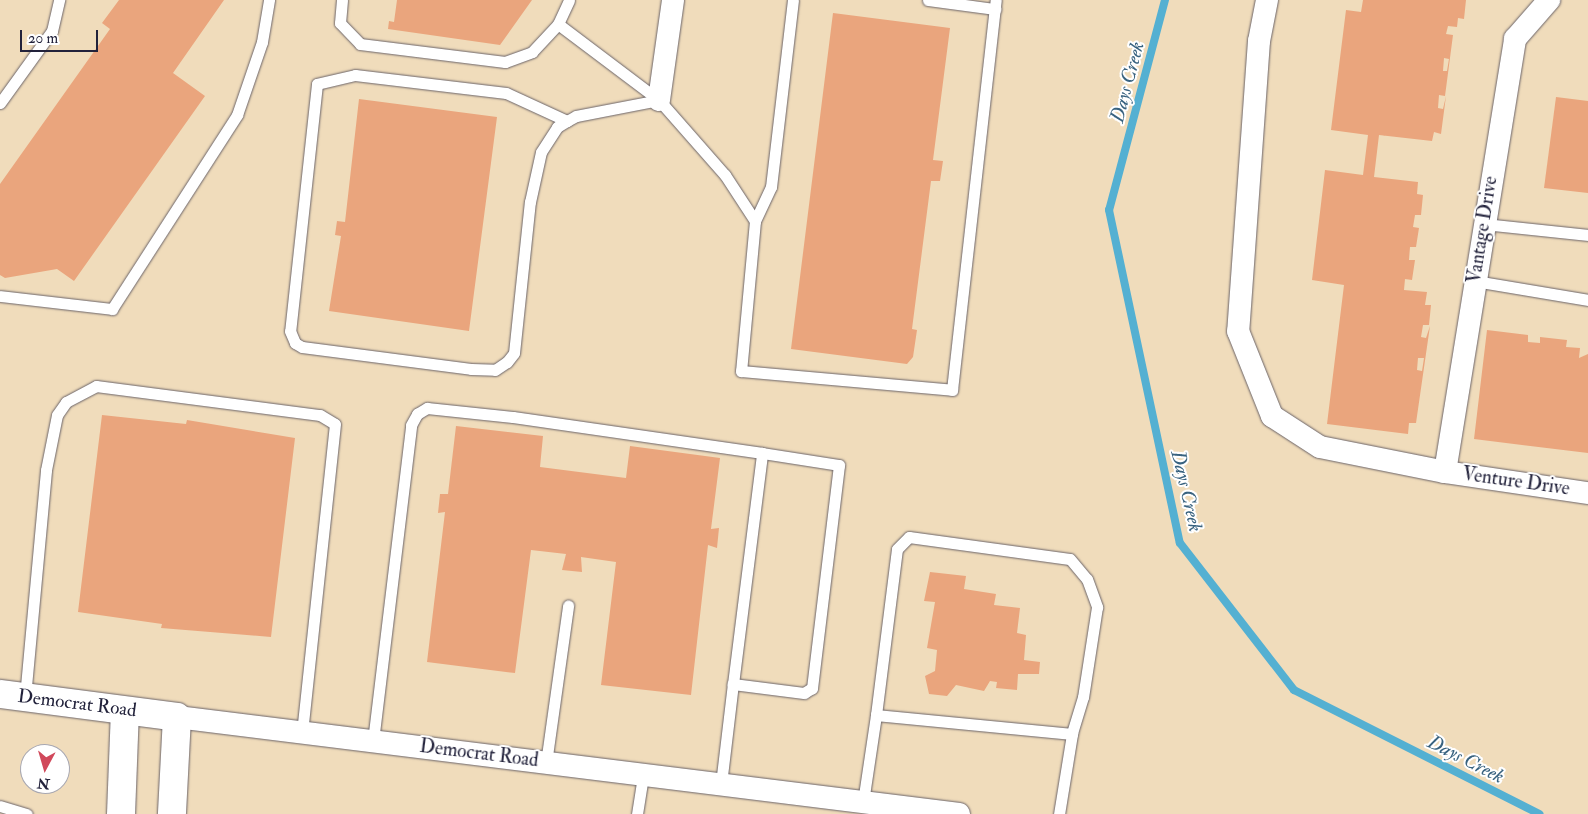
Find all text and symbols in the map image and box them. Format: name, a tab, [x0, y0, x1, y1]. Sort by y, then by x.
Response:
scale bar	[22, 20, 100, 52]
text: 20 m	[28, 29, 58, 48]
water label: Days Creek	[1105, 39, 1149, 125]
street label: Vantage Drive	[1463, 175, 1503, 285]
water label: Days Creek	[1166, 448, 1208, 534]
street label: Venture Drive	[1461, 463, 1571, 501]
street label: Democrat Road	[16, 685, 138, 723]
water label: Days Creek	[1424, 730, 1508, 788]
street label: Democrat Road	[418, 735, 540, 773]
north arrow	[20, 744, 70, 794]
text: N	[36, 774, 51, 793]

